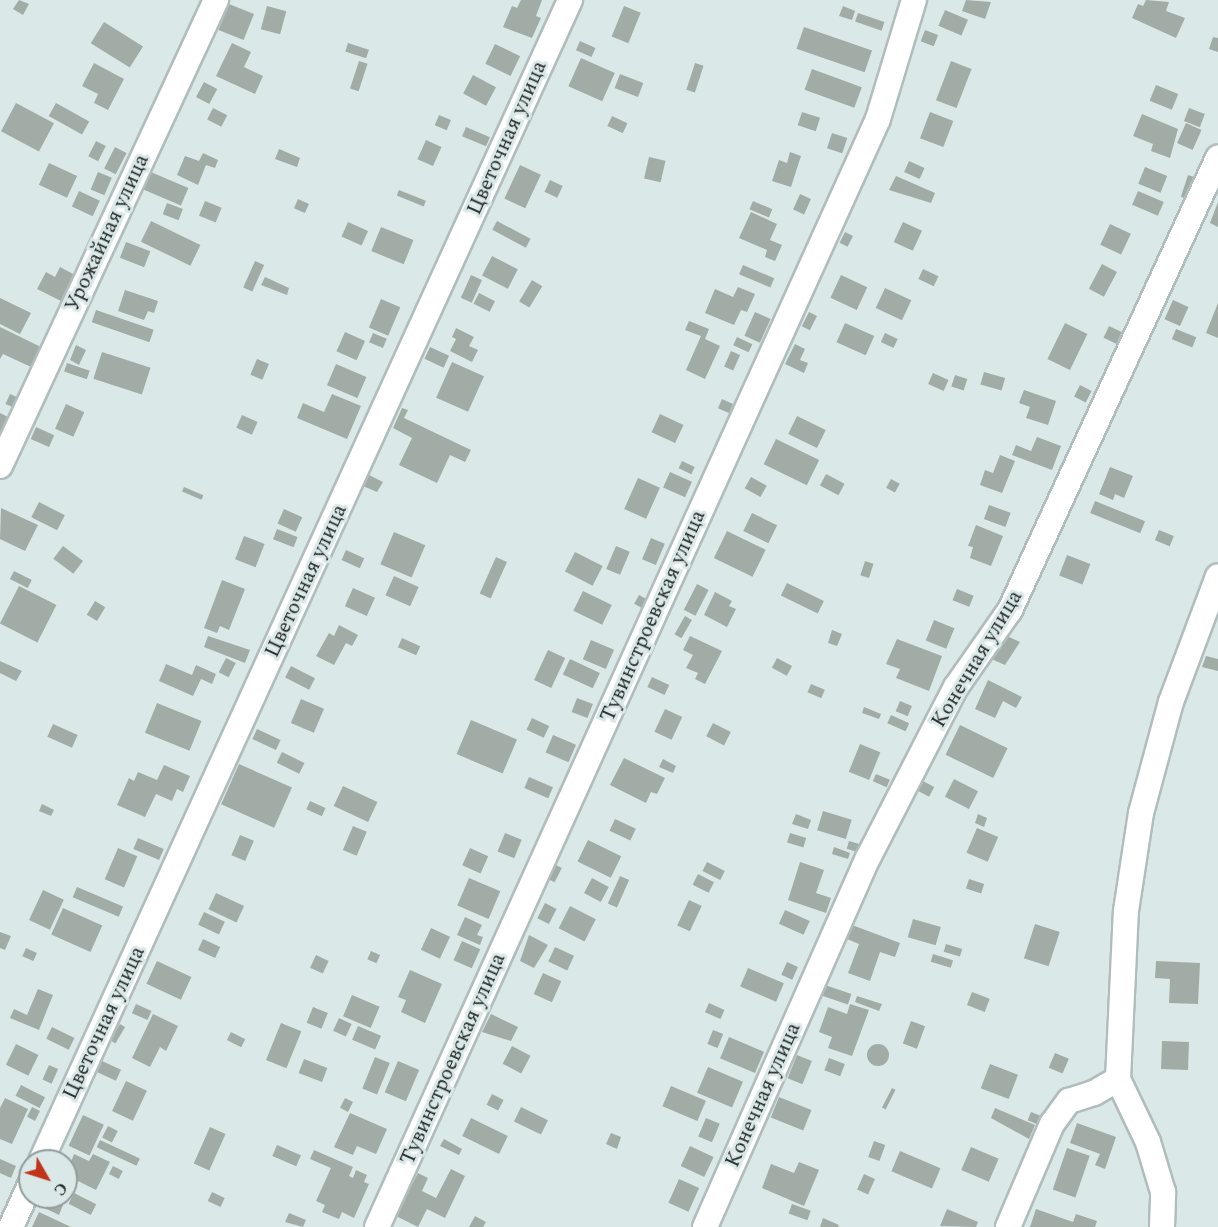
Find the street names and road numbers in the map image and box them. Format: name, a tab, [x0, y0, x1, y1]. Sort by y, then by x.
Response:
street label: Цветочная улица	[462, 57, 552, 219]
street label: Урожайная улица	[59, 150, 155, 316]
street label: Цветочная улица	[260, 500, 352, 662]
street label: Тувинстроевская улица	[595, 506, 711, 726]
street label: Конечная улица	[926, 586, 1028, 732]
street label: Цветочная улица	[58, 942, 150, 1104]
street label: Тувинстроевская улица	[395, 949, 511, 1169]
street label: Конечная улица	[720, 1019, 806, 1171]

